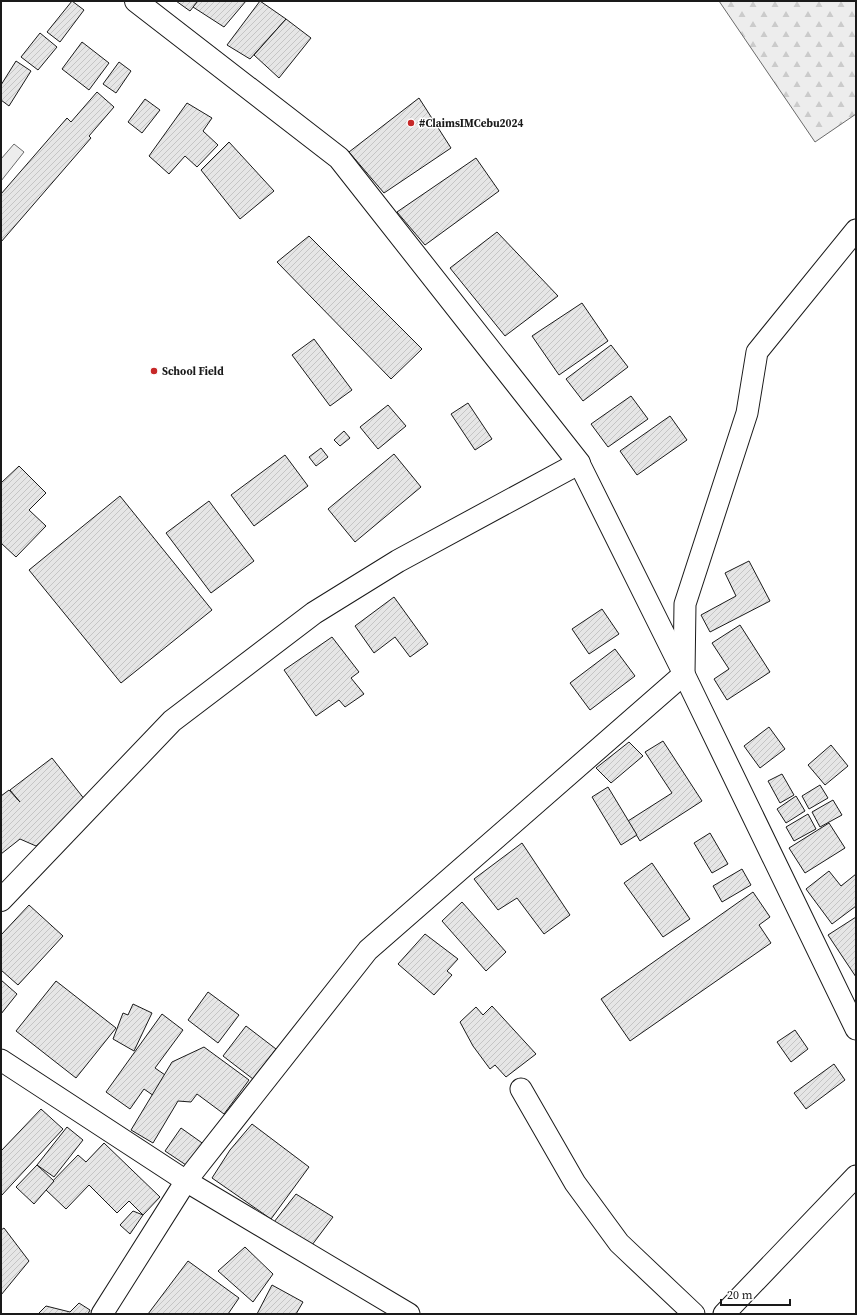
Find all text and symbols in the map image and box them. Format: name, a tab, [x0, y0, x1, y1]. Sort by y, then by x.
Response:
place label: #ClaimsIMCebu2024	[419, 116, 523, 131]
marker: #ClaimsIMCebu2024	[406, 118, 416, 128]
place label: School Field	[162, 364, 224, 379]
marker: School Field	[149, 366, 159, 376]
scale bar	[721, 1281, 790, 1307]
text: 20 m	[727, 1287, 753, 1303]

